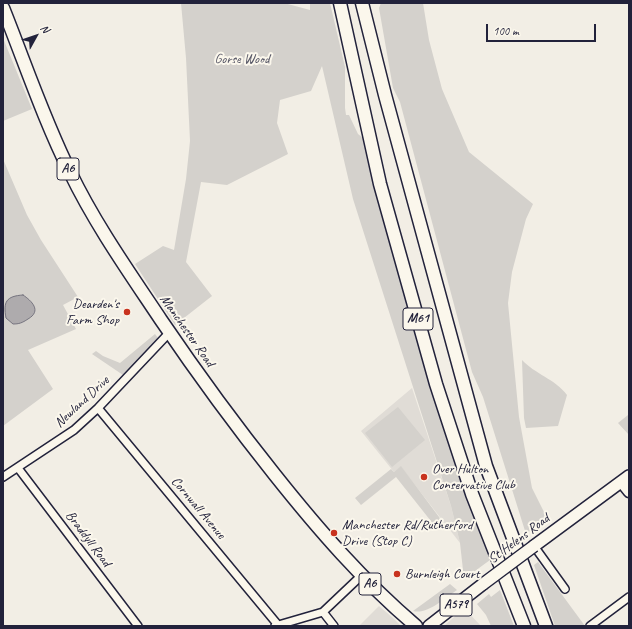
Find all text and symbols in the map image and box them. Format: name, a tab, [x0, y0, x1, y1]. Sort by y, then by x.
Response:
north arrow	[16, 16, 56, 56]
scale bar	[488, 16, 598, 42]
text: N	[38, 21, 53, 35]
text: 100 m	[493, 23, 519, 39]
park label: Gorse Wood	[215, 51, 269, 67]
road number: A6	[57, 158, 79, 180]
street label: Manchester Road	[156, 292, 218, 370]
place label: Dearden's Farm Shop	[66, 296, 119, 328]
marker: Dearden's Farm Shop	[122, 307, 132, 317]
road number: M61	[403, 308, 433, 330]
street label: Newland Drive	[51, 372, 113, 432]
place label: Over Hulton Conservative Club	[432, 461, 515, 494]
marker: Over Hulton Conservative Club	[419, 472, 429, 482]
street label: Cornwall Avenue	[167, 473, 229, 543]
street label: Braddyll Road	[62, 508, 114, 570]
street label: St Helens Road	[485, 510, 553, 568]
place label: Manchester Rd/Rutherford Drive (Stop C)	[342, 517, 473, 550]
marker: Manchester Rd/Rutherford Drive (Stop C)	[329, 528, 339, 538]
place label: Burnleigh Court	[405, 566, 479, 582]
marker: Burnleigh Court	[392, 569, 402, 579]
road number: A6	[359, 573, 381, 595]
road number: A579	[440, 594, 472, 616]

